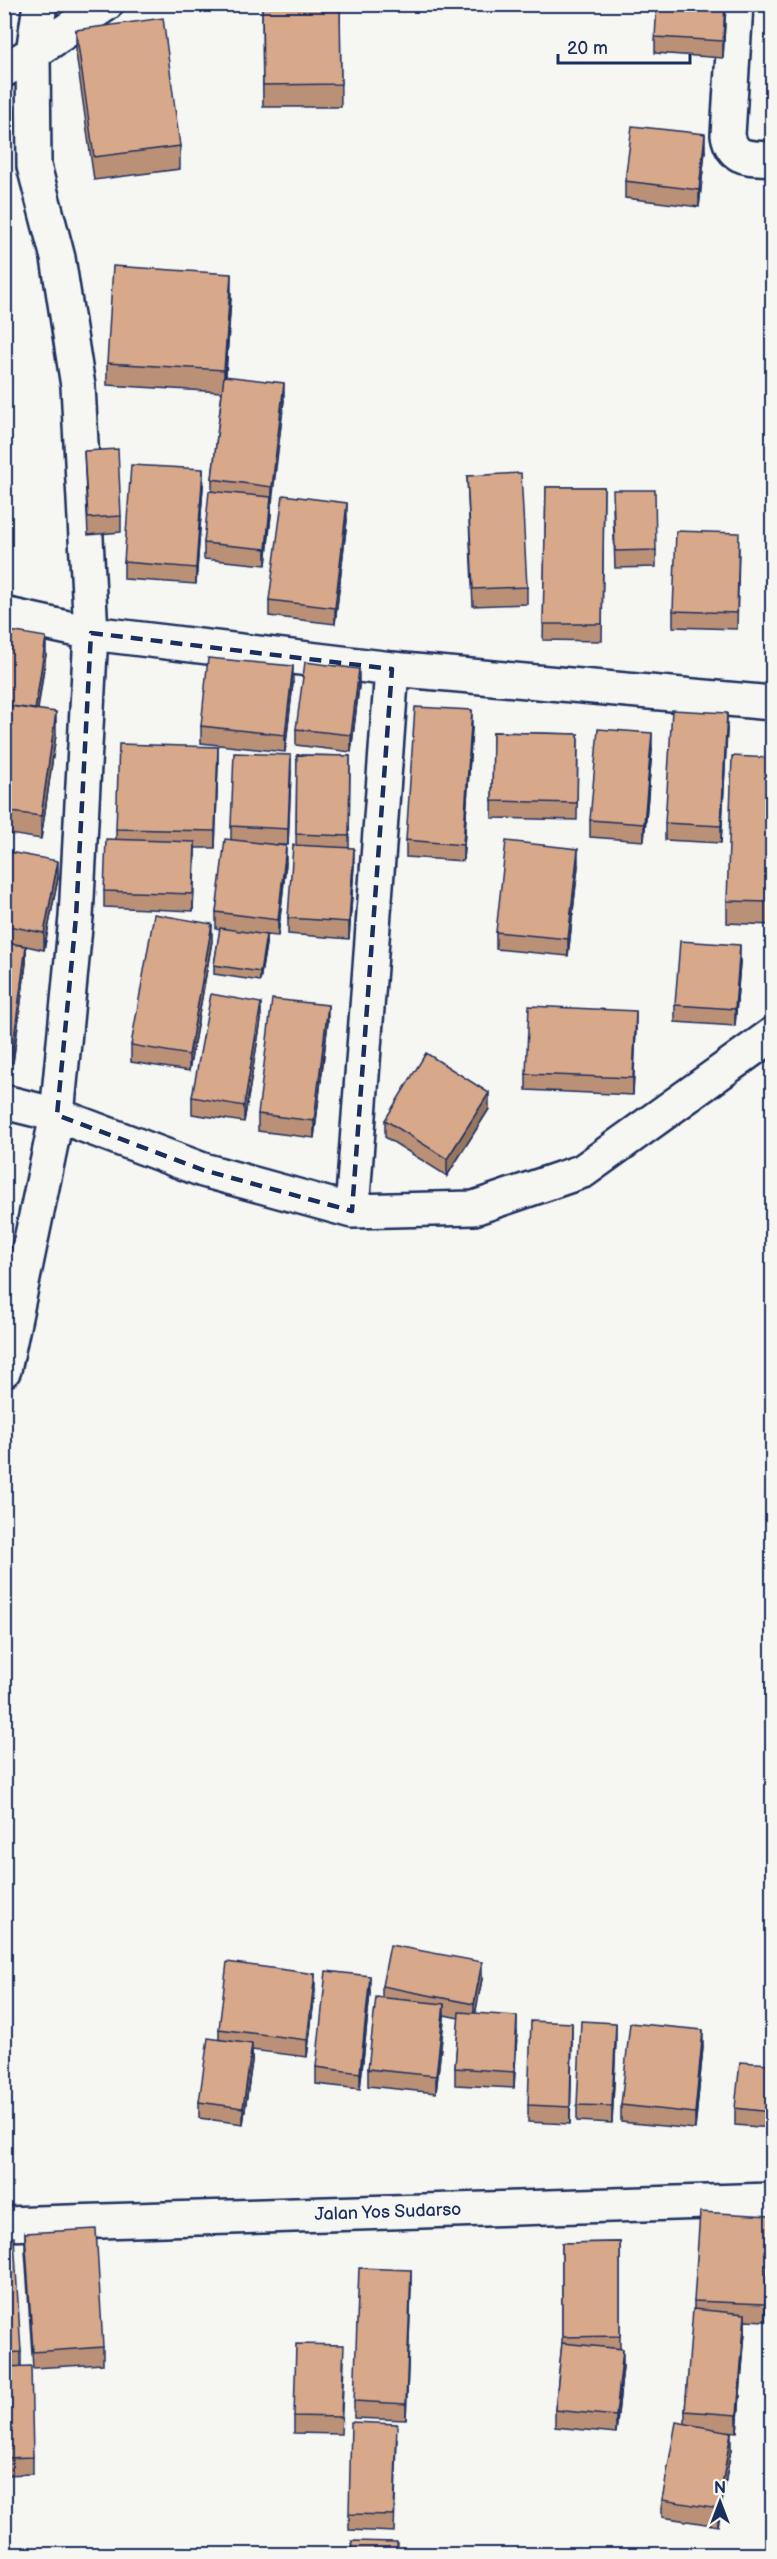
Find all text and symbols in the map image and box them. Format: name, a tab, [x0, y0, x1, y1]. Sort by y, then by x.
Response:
scale bar	[558, 27, 690, 65]
text: 20 m	[567, 38, 608, 59]
street label: Jalan Yos Sudarso	[314, 2199, 462, 2225]
north arrow	[690, 2472, 750, 2532]
text: N	[714, 2479, 726, 2498]

